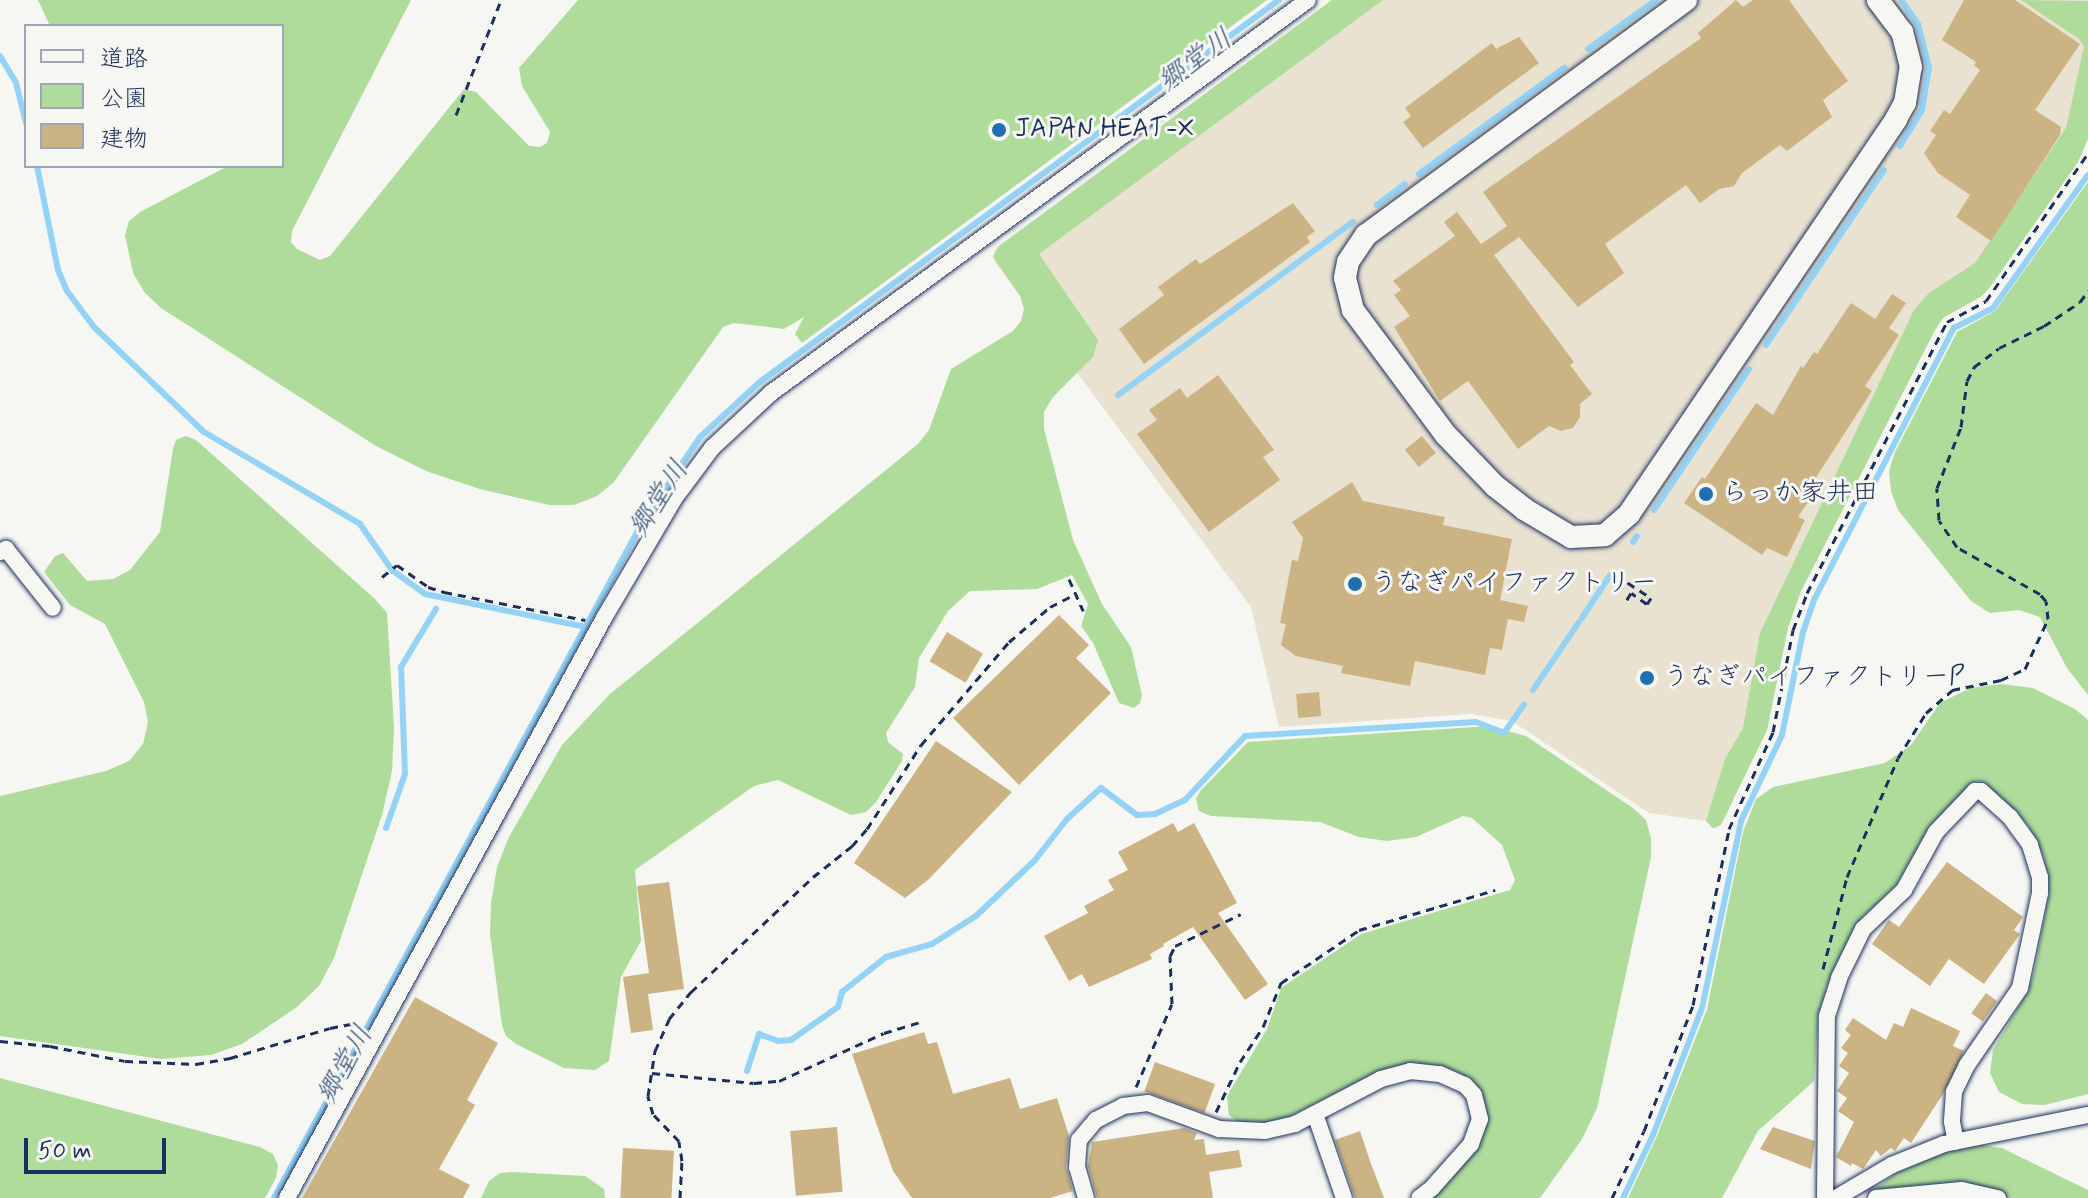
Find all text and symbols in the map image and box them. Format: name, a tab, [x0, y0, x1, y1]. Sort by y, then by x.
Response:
water label: 郷堂川	[1152, 23, 1240, 99]
legend	[24, 24, 284, 168]
text: 道路	[100, 44, 148, 75]
text: 公園	[100, 84, 148, 115]
place label: JAPAN HEAT-X	[1015, 114, 1194, 146]
marker: JAPAN HEAT-X	[990, 121, 1008, 139]
text: 建物	[100, 124, 148, 155]
water label: 郷堂川	[623, 455, 697, 543]
place label: らっか家井田	[1722, 478, 1878, 510]
marker: らっか家井田	[1697, 485, 1715, 503]
place label: うなぎパイファクトリー	[1371, 568, 1657, 600]
marker: うなぎパイファクトリー	[1346, 575, 1364, 593]
place label: うなぎパイファクトリーP	[1663, 662, 1965, 694]
marker: うなぎパイファクトリーP	[1638, 669, 1656, 687]
water label: 郷堂川	[311, 1020, 381, 1110]
scale bar	[28, 1122, 170, 1172]
text: 50 m	[38, 1136, 92, 1167]

